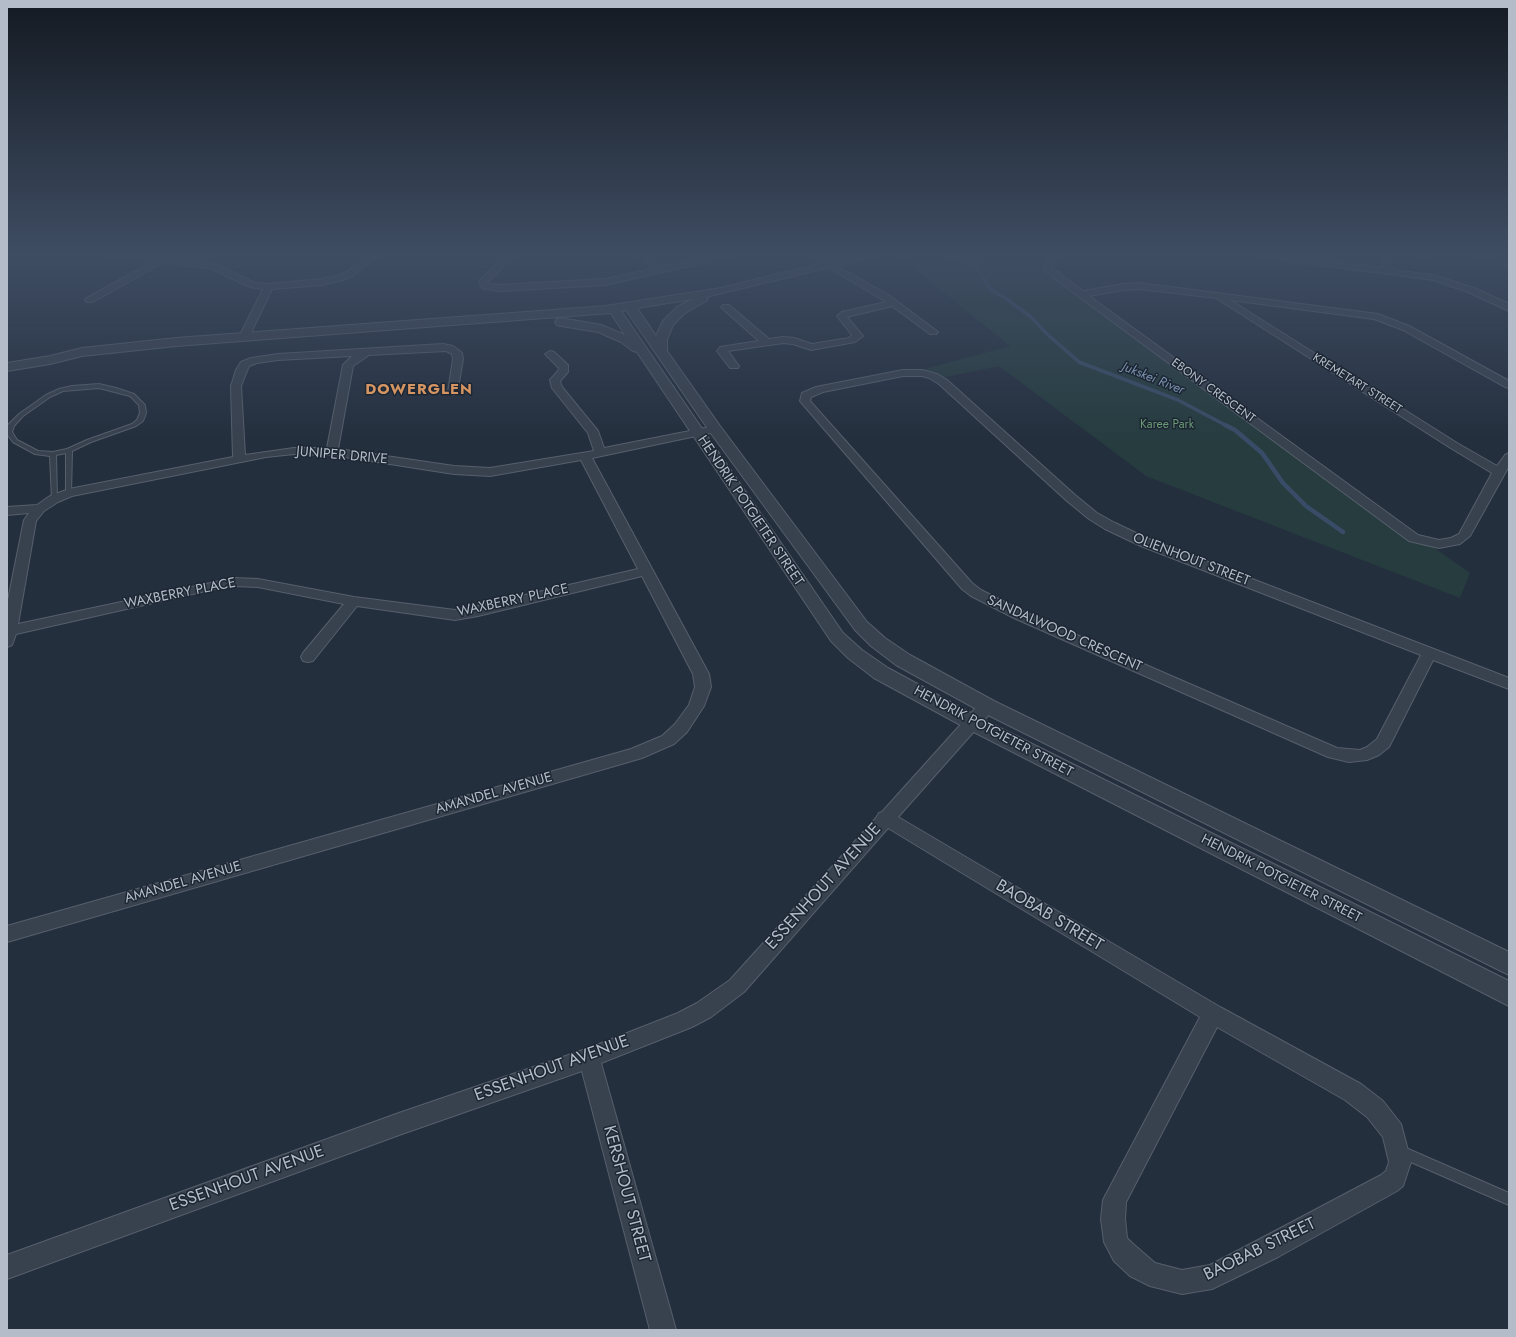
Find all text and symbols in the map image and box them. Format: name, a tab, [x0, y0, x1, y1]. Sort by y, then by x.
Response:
street label: KREMETART STREET	[1310, 351, 1404, 417]
street label: EBONY CRESCENT	[1168, 356, 1258, 426]
water label: Jukskei River	[1120, 359, 1186, 399]
district label: DOWERGLEN	[365, 381, 473, 399]
park label: Karee Park	[1140, 418, 1194, 432]
street label: HENDRIK POTGIETER STREET	[693, 433, 807, 589]
street label: JUNIPER DRIVE	[296, 444, 388, 468]
street label: OLIENHOUT STREET	[1130, 530, 1252, 590]
street label: WAXBERRY PLACE	[123, 575, 237, 613]
street label: WAXBERRY PLACE	[456, 581, 570, 621]
street label: SANDALWOOD CRESCENT	[984, 592, 1144, 676]
street label: HENDRIK POTGIETER STREET	[911, 683, 1075, 781]
street label: AMANDEL AVENUE	[434, 769, 554, 819]
street label: ESSENHOUT AVENUE	[762, 820, 886, 954]
street label: HENDRIK POTGIETER STREET	[1198, 831, 1364, 927]
street label: AMANDEL AVENUE	[123, 858, 243, 908]
street label: BAOBAB STREET	[992, 876, 1106, 956]
street label: ESSENHOUT AVENUE	[472, 1032, 632, 1106]
street label: KERSHOUT STREET	[598, 1124, 654, 1264]
street label: ESSENHOUT AVENUE	[167, 1142, 327, 1216]
street label: BAOBAB STREET	[1201, 1214, 1319, 1286]

